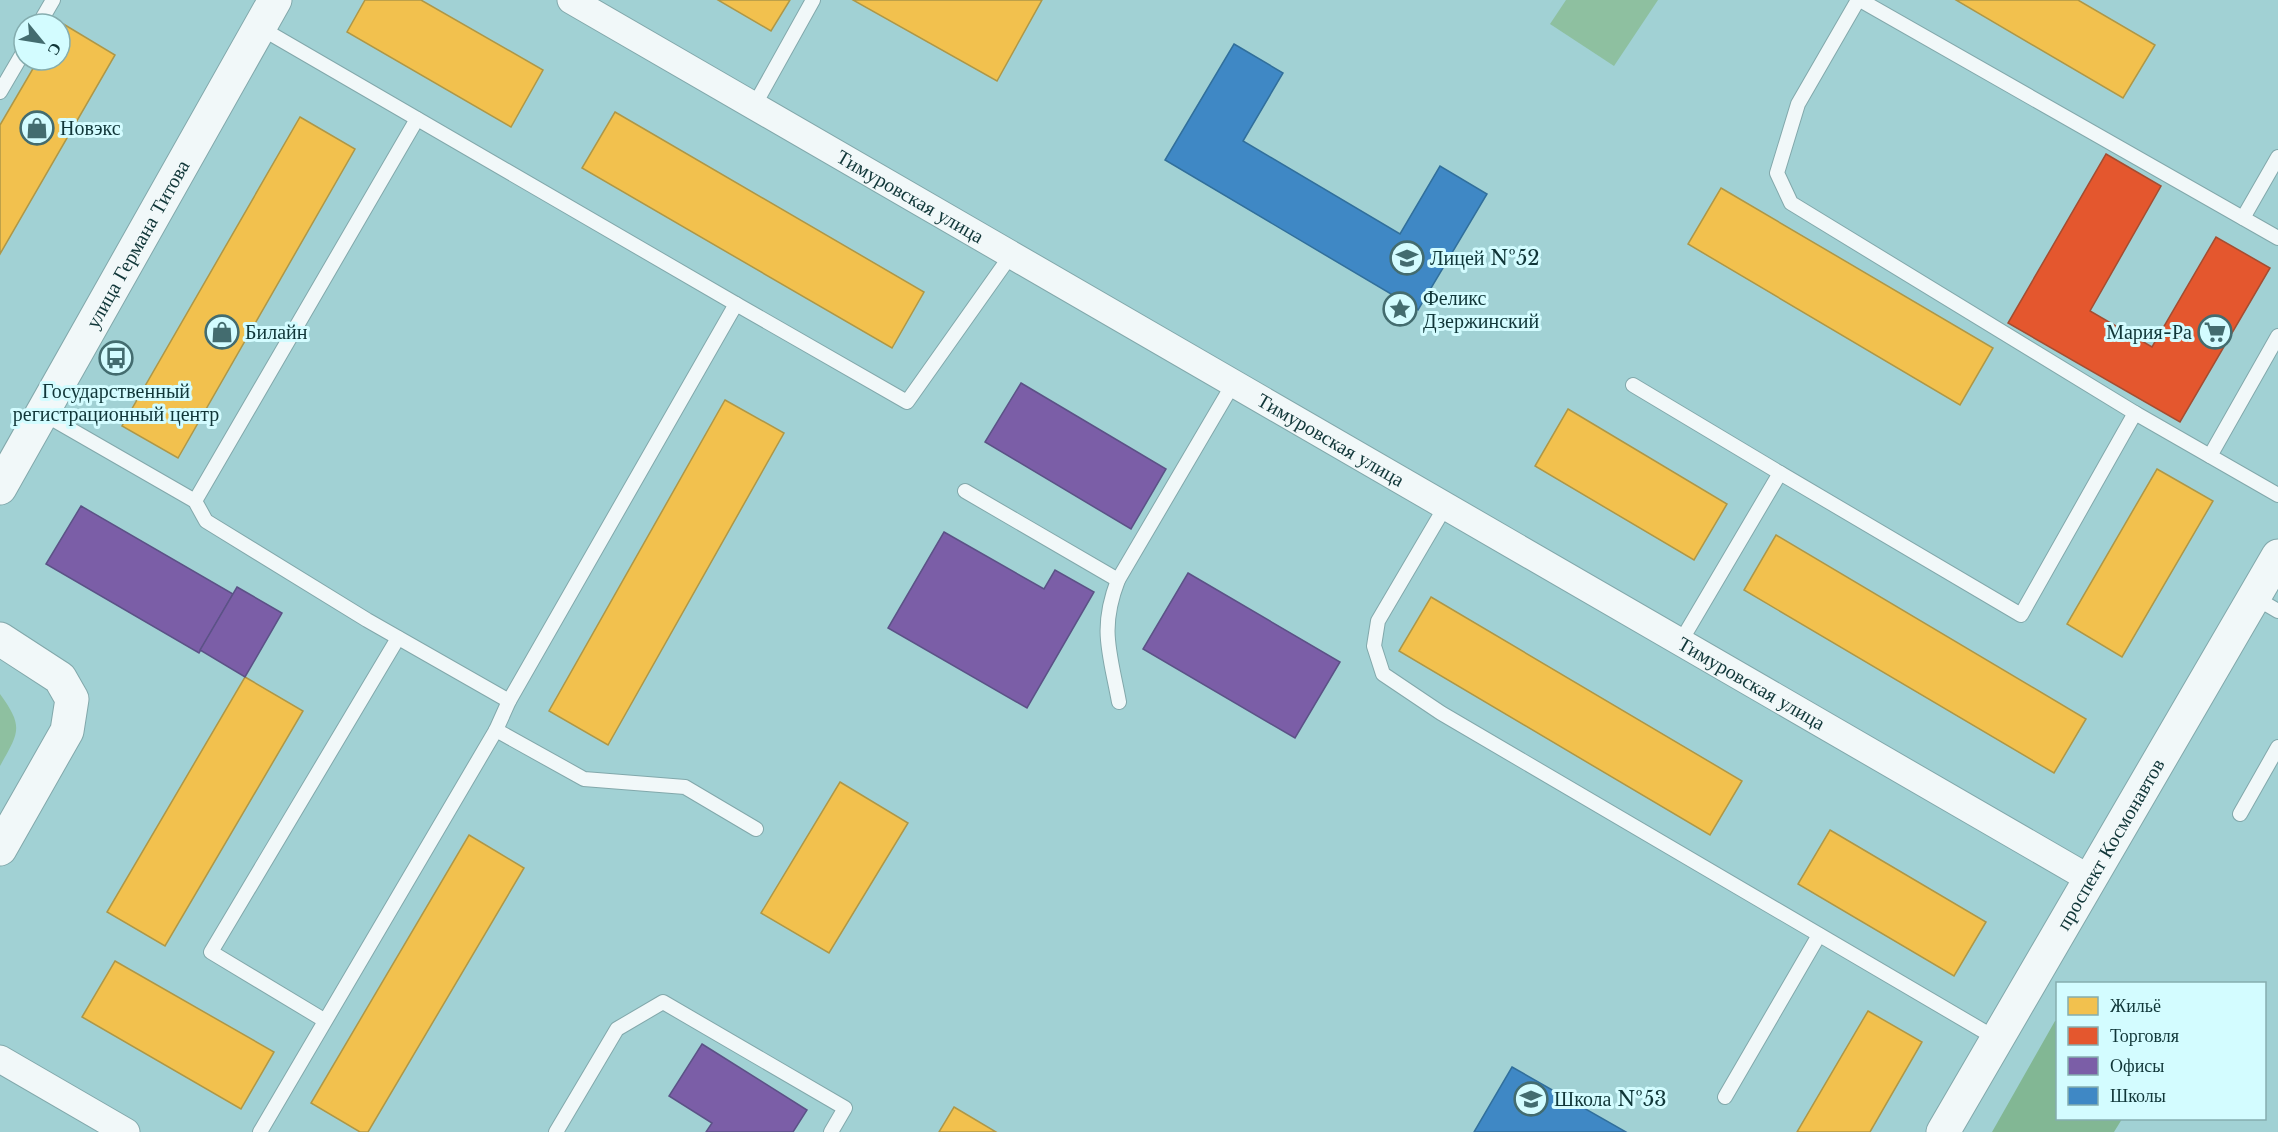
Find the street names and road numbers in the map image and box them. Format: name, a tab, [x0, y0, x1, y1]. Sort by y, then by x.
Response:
street label: Тимуровская улица	[832, 144, 988, 248]
street label: улица Германа Титова	[80, 156, 194, 333]
street label: Тимуровская улица	[1253, 388, 1409, 492]
street label: Тимуровская улица	[1674, 631, 1830, 735]
street label: проспект Космонавтов	[2051, 754, 2170, 934]

